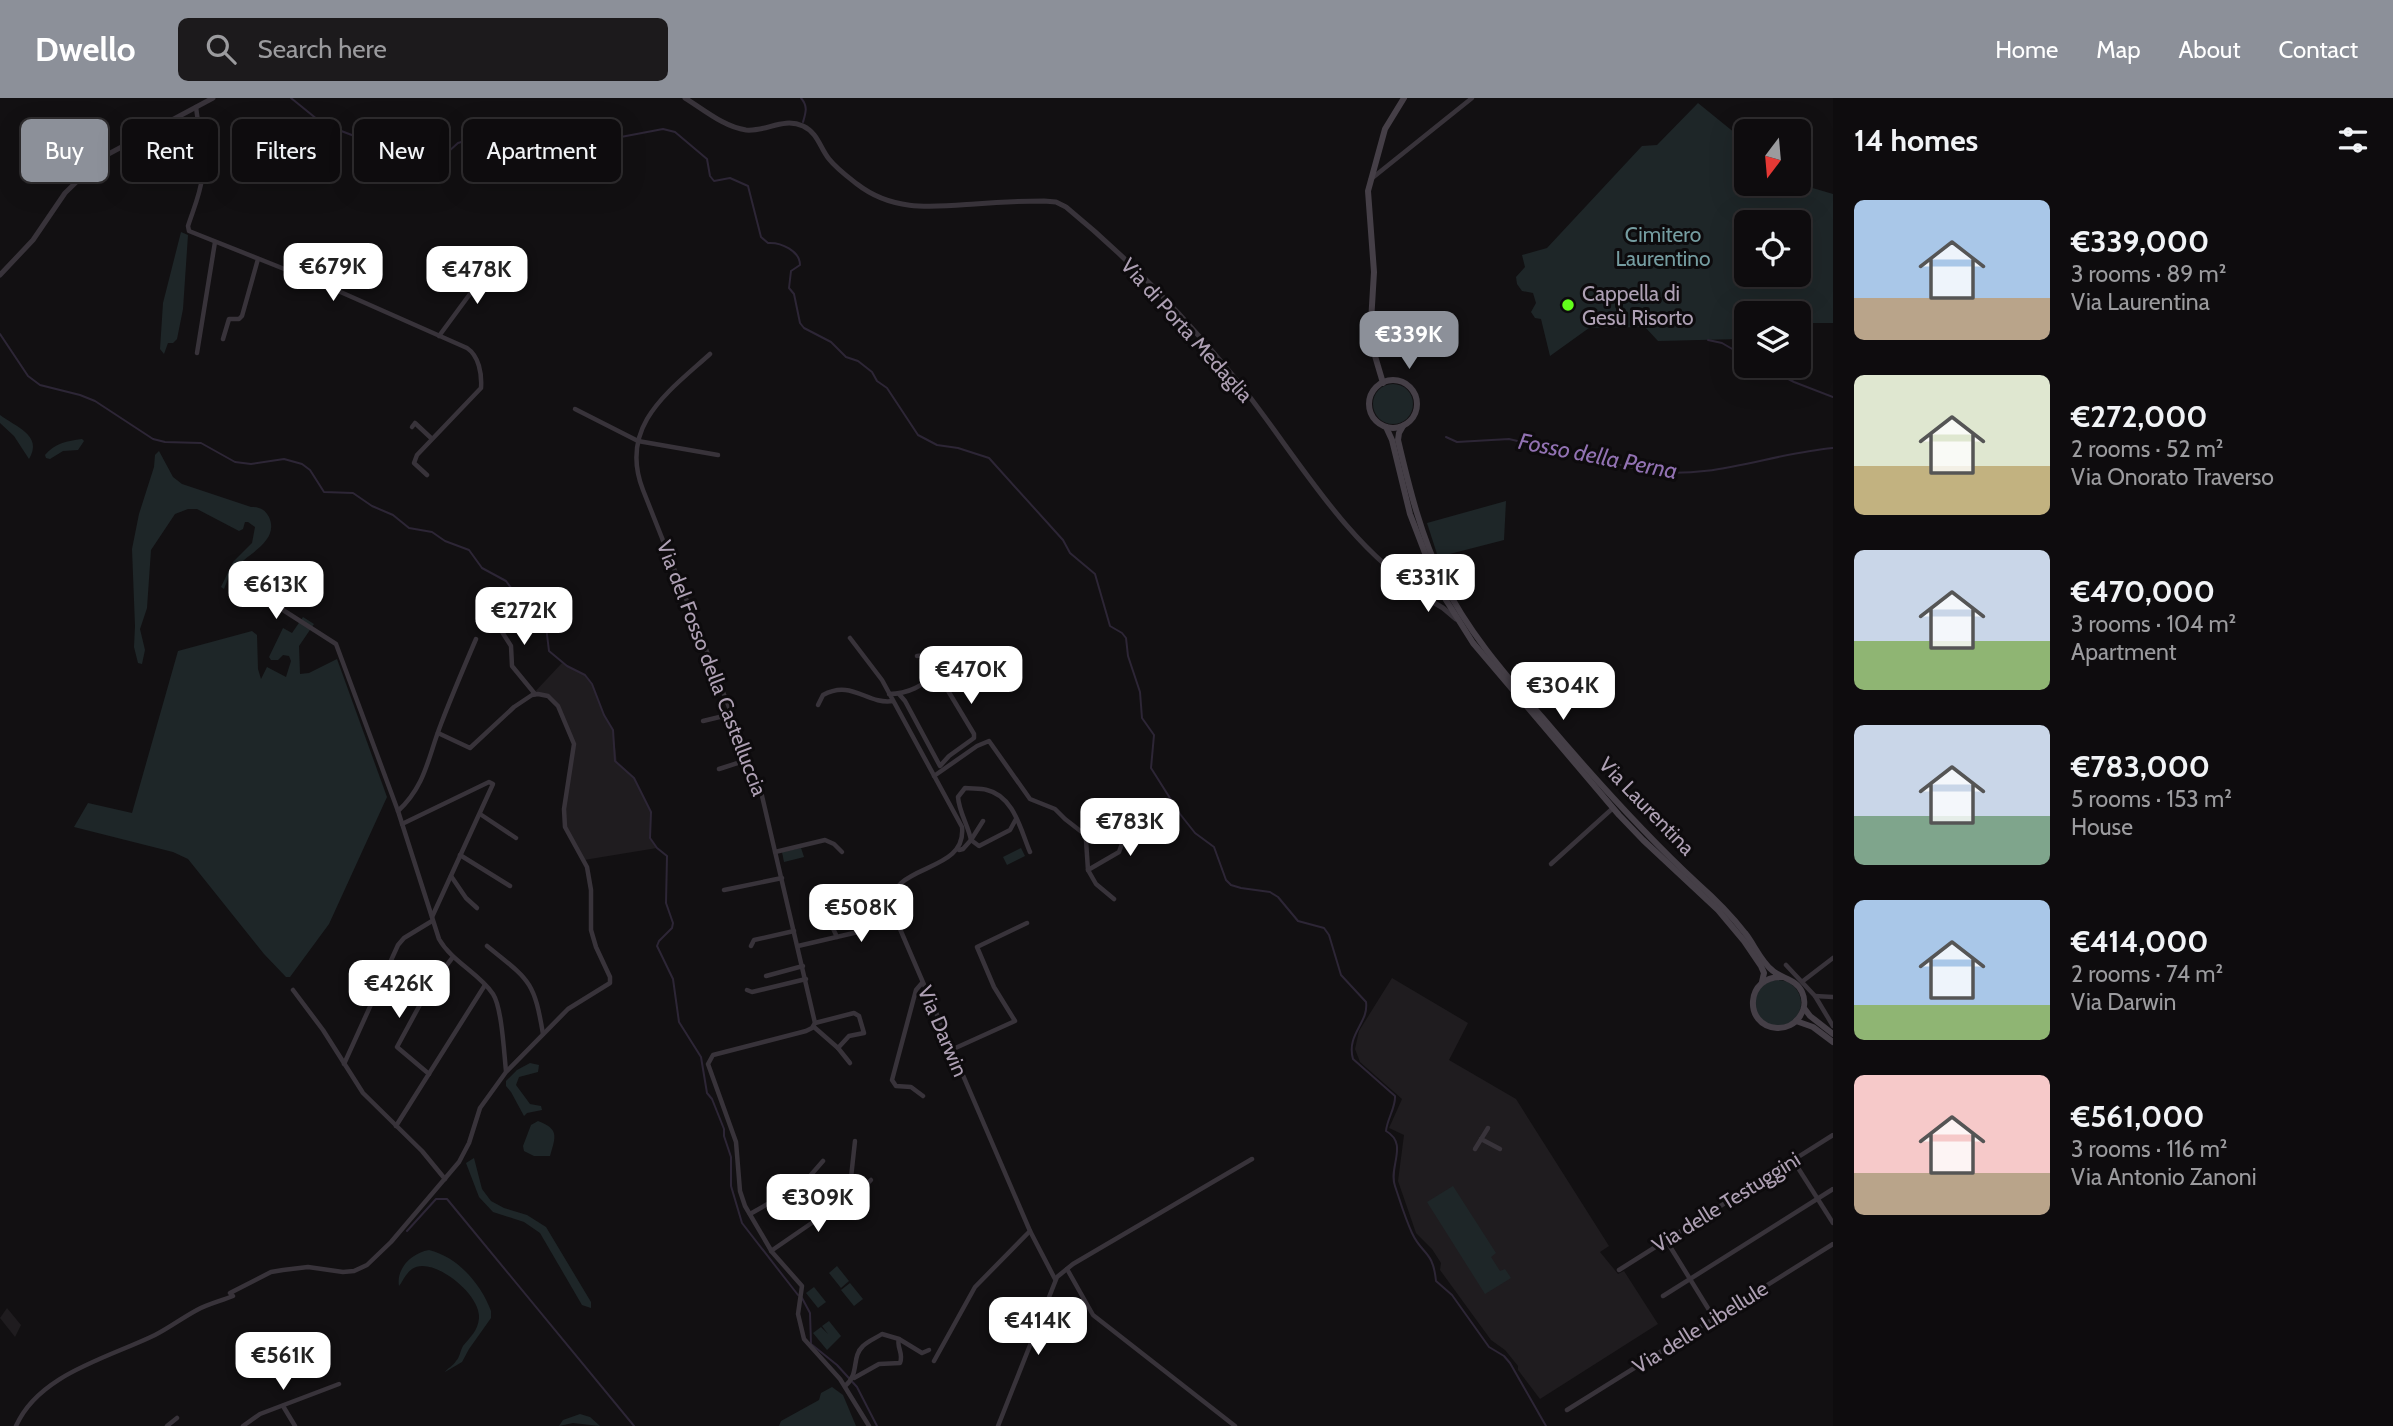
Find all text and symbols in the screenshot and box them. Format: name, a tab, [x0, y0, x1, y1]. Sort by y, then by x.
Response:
search box	[178, 18, 668, 81]
text: Dwello	[35, 29, 136, 69]
icon: search	[202, 30, 240, 68]
text: Search here	[258, 33, 387, 65]
text: Home	[1995, 35, 2058, 64]
text: Map	[2096, 35, 2141, 64]
text: About	[2179, 35, 2241, 64]
text: Contact	[2279, 35, 2358, 64]
chip: Buy	[21, 119, 108, 182]
chip: Rent	[122, 119, 218, 182]
chip: Filters	[232, 119, 340, 182]
chip: New	[354, 119, 449, 182]
chip: Apartment	[463, 119, 621, 182]
north arrow	[1734, 119, 1811, 196]
map controls	[1734, 119, 1811, 378]
icon: filters	[2334, 121, 2372, 159]
text: 14 homes	[1854, 122, 1978, 159]
button: locate	[1734, 210, 1811, 287]
park label: Cimitero Laurentino	[1615, 222, 1711, 271]
text: €339,000	[2071, 223, 2209, 260]
icon: home	[1910, 228, 1994, 312]
pin: €679K	[284, 244, 382, 303]
pin: €478K	[428, 246, 526, 306]
text: €679K	[300, 252, 366, 280]
street label: Via di Porta Medaglia	[1116, 253, 1258, 407]
text: €478K	[442, 255, 512, 283]
text: 3 rooms · 89 m²	[2071, 260, 2226, 288]
place label: Cappella di Gesù Risorto	[1582, 281, 1694, 330]
text: Via Laurentina	[2071, 288, 2210, 316]
marker: Cappella di Gesù Risorto	[1560, 297, 1576, 313]
button: layers	[1734, 301, 1811, 378]
pin: €339K	[1360, 312, 1458, 371]
text: €339K	[1376, 320, 1442, 348]
text: €272,000	[2071, 398, 2208, 435]
icon: home	[1910, 403, 1994, 487]
water label: Fosso della Perna	[1516, 427, 1680, 485]
text: 2 rooms · 52 m²	[2071, 435, 2224, 463]
text: Via Onorato Traverso	[2071, 463, 2274, 491]
street label: Via del Fosso della Castelluccia	[652, 537, 772, 799]
pin: €331K	[1379, 554, 1477, 614]
pin: €613K	[227, 561, 325, 621]
text: €331K	[1397, 563, 1459, 591]
text: €613K	[245, 570, 307, 598]
text: €470,000	[2071, 573, 2215, 610]
icon: home	[1910, 578, 1994, 662]
pin: €272K	[475, 588, 573, 647]
text: €272K	[491, 596, 557, 624]
text: 3 rooms · 104 m²	[2071, 610, 2236, 638]
text: Apartment	[2071, 638, 2176, 666]
pin: €470K	[922, 646, 1020, 706]
text: €470K	[935, 655, 1007, 683]
pin: €304K	[1514, 662, 1612, 722]
text: €304K	[1527, 671, 1599, 699]
text: €783,000	[2071, 748, 2210, 785]
street label: Via Laurentina	[1594, 752, 1700, 860]
icon: home	[1910, 753, 1994, 837]
text: 5 rooms · 153 m²	[2071, 785, 2232, 813]
pin: €783K	[1081, 798, 1179, 858]
text: €783K	[1096, 807, 1164, 835]
text: House	[2071, 813, 2133, 841]
pin: €508K	[812, 884, 910, 944]
text: €508K	[825, 893, 897, 921]
text: €414,000	[2071, 923, 2209, 960]
icon: home	[1910, 928, 1994, 1012]
pin: €426K	[350, 960, 448, 1020]
text: 2 rooms · 74 m²	[2071, 960, 2223, 988]
text: €426K	[365, 969, 433, 997]
street label: Via Darwin	[913, 982, 973, 1080]
text: Via Darwin	[2071, 988, 2176, 1016]
text: €561,000	[2071, 1098, 2205, 1135]
icon: home	[1910, 1103, 1994, 1187]
text: 3 rooms · 116 m²	[2071, 1135, 2227, 1163]
street label: Via delle Testuggini	[1647, 1146, 1805, 1258]
text: Via Antonio Zanoni	[2071, 1163, 2257, 1191]
pin: €309K	[769, 1174, 867, 1234]
text: €309K	[783, 1183, 853, 1211]
street label: Via delle Libellule	[1628, 1275, 1772, 1379]
pin: €414K	[989, 1298, 1087, 1357]
text: €414K	[1005, 1306, 1071, 1334]
pin: €561K	[234, 1332, 332, 1392]
text: €561K	[252, 1341, 314, 1369]

